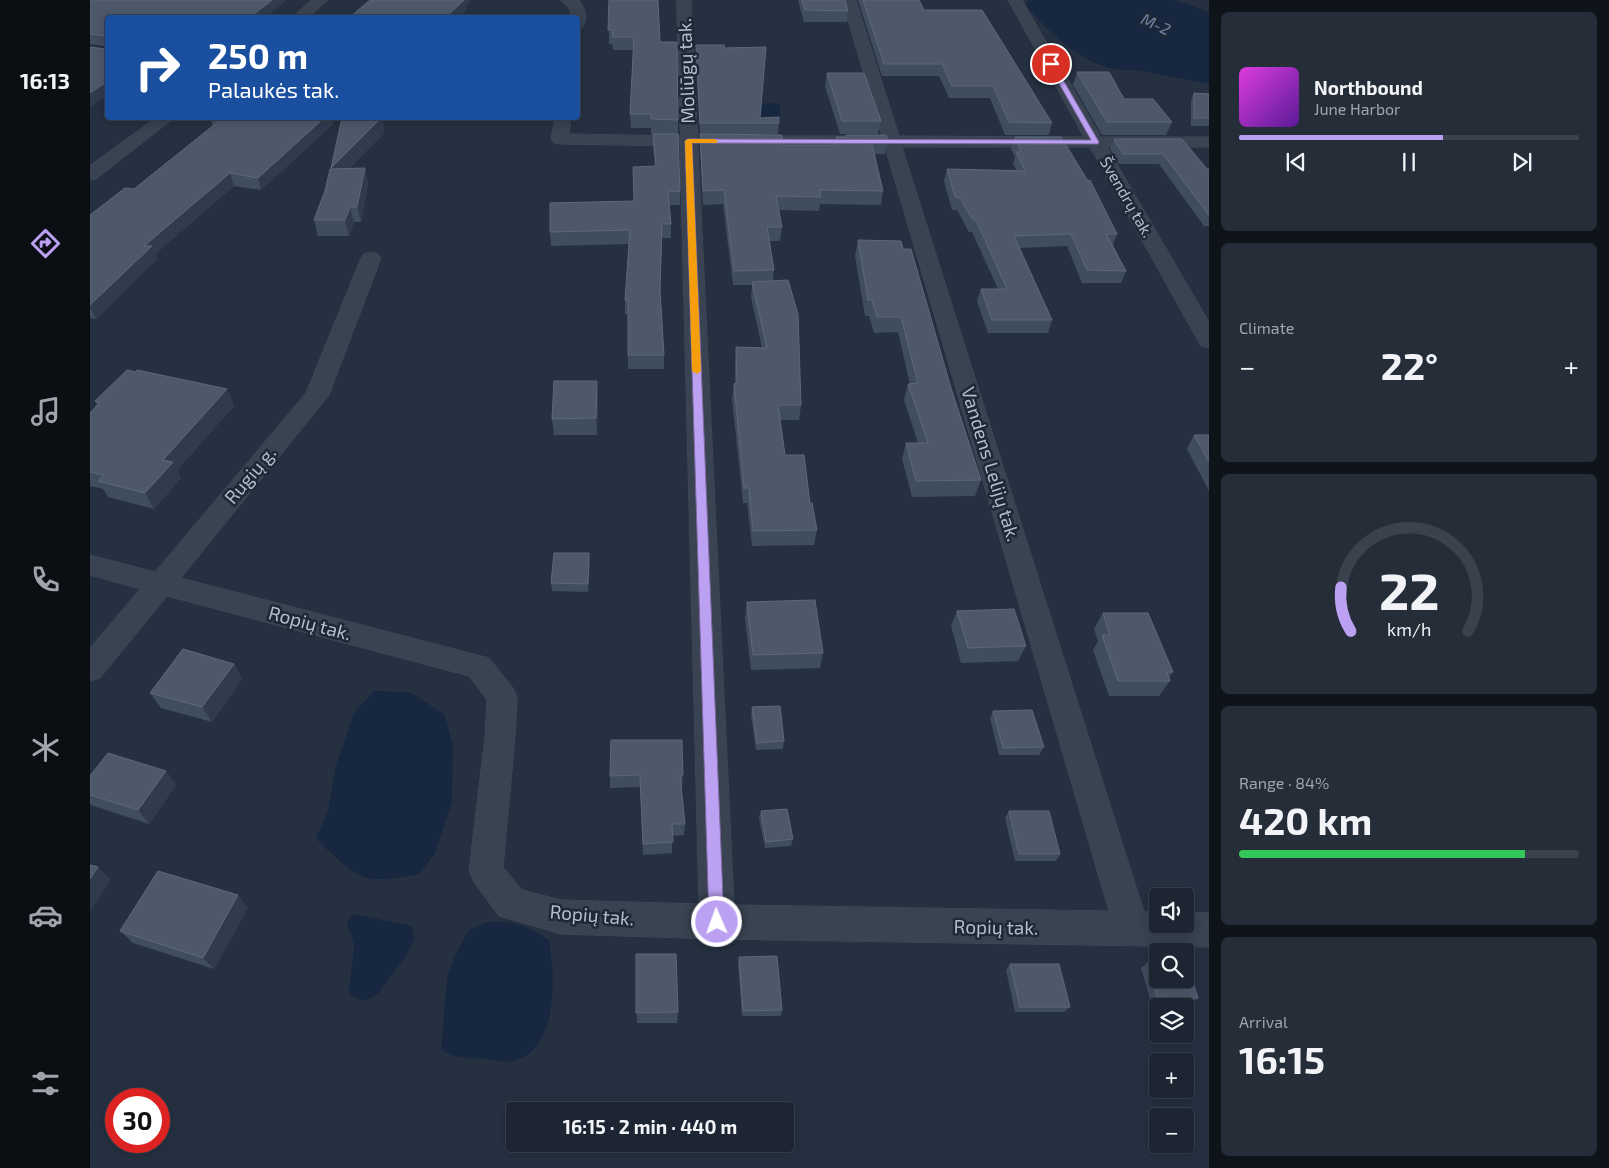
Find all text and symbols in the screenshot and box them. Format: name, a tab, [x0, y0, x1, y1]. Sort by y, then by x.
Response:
water label: M-2	[1139, 9, 1174, 39]
street label: Moliūgų tak.	[672, 18, 699, 124]
text: 250 m	[208, 34, 308, 76]
icon: right	[125, 35, 190, 100]
pin	[1030, 43, 1072, 85]
icon: arrive	[1037, 50, 1065, 78]
text: 16:13	[20, 67, 70, 93]
text: Palaukės tak.	[208, 76, 339, 102]
text: Northbound	[1314, 76, 1423, 99]
text: June Harbor	[1314, 99, 1401, 118]
icon: previous	[1282, 148, 1310, 176]
icon: pause	[1395, 148, 1423, 176]
icon: next	[1508, 148, 1536, 176]
street label: Švendrų tak.	[1097, 153, 1158, 240]
icon: directions	[28, 226, 63, 261]
text: Climate	[1239, 318, 1294, 337]
text: 22°	[1381, 342, 1438, 388]
text: −	[1239, 349, 1255, 383]
text: +	[1564, 349, 1579, 383]
street label: Vandens Lelijų tak.	[957, 384, 1026, 544]
icon: music	[28, 394, 63, 429]
street label: Rugių g.	[219, 441, 280, 508]
text: 22	[1379, 558, 1439, 620]
icon: phone	[28, 562, 63, 597]
street label: Ropių tak.	[266, 600, 354, 645]
text: km/h	[1387, 618, 1431, 640]
icon: climate	[28, 730, 63, 765]
text: Range · 84%	[1239, 773, 1329, 792]
text: 420 km	[1239, 797, 1372, 843]
map controls	[1149, 888, 1194, 1153]
button: sound	[1149, 888, 1194, 933]
position arrow	[690, 895, 742, 947]
icon: car	[28, 898, 63, 933]
street label: Ropių tak.	[549, 899, 635, 930]
street label: Ropių tak.	[954, 914, 1038, 939]
button: search	[1149, 943, 1194, 988]
button: layers	[1149, 998, 1194, 1043]
text: Arrival	[1239, 1012, 1288, 1031]
text: 16:15	[1239, 1036, 1325, 1082]
button: +	[1149, 1053, 1194, 1098]
icon: filters	[28, 1066, 63, 1101]
speed limit sign: 30	[105, 1088, 170, 1153]
button: −	[1149, 1108, 1194, 1153]
text: 16:15 · 2 min · 440 m	[563, 1115, 737, 1138]

